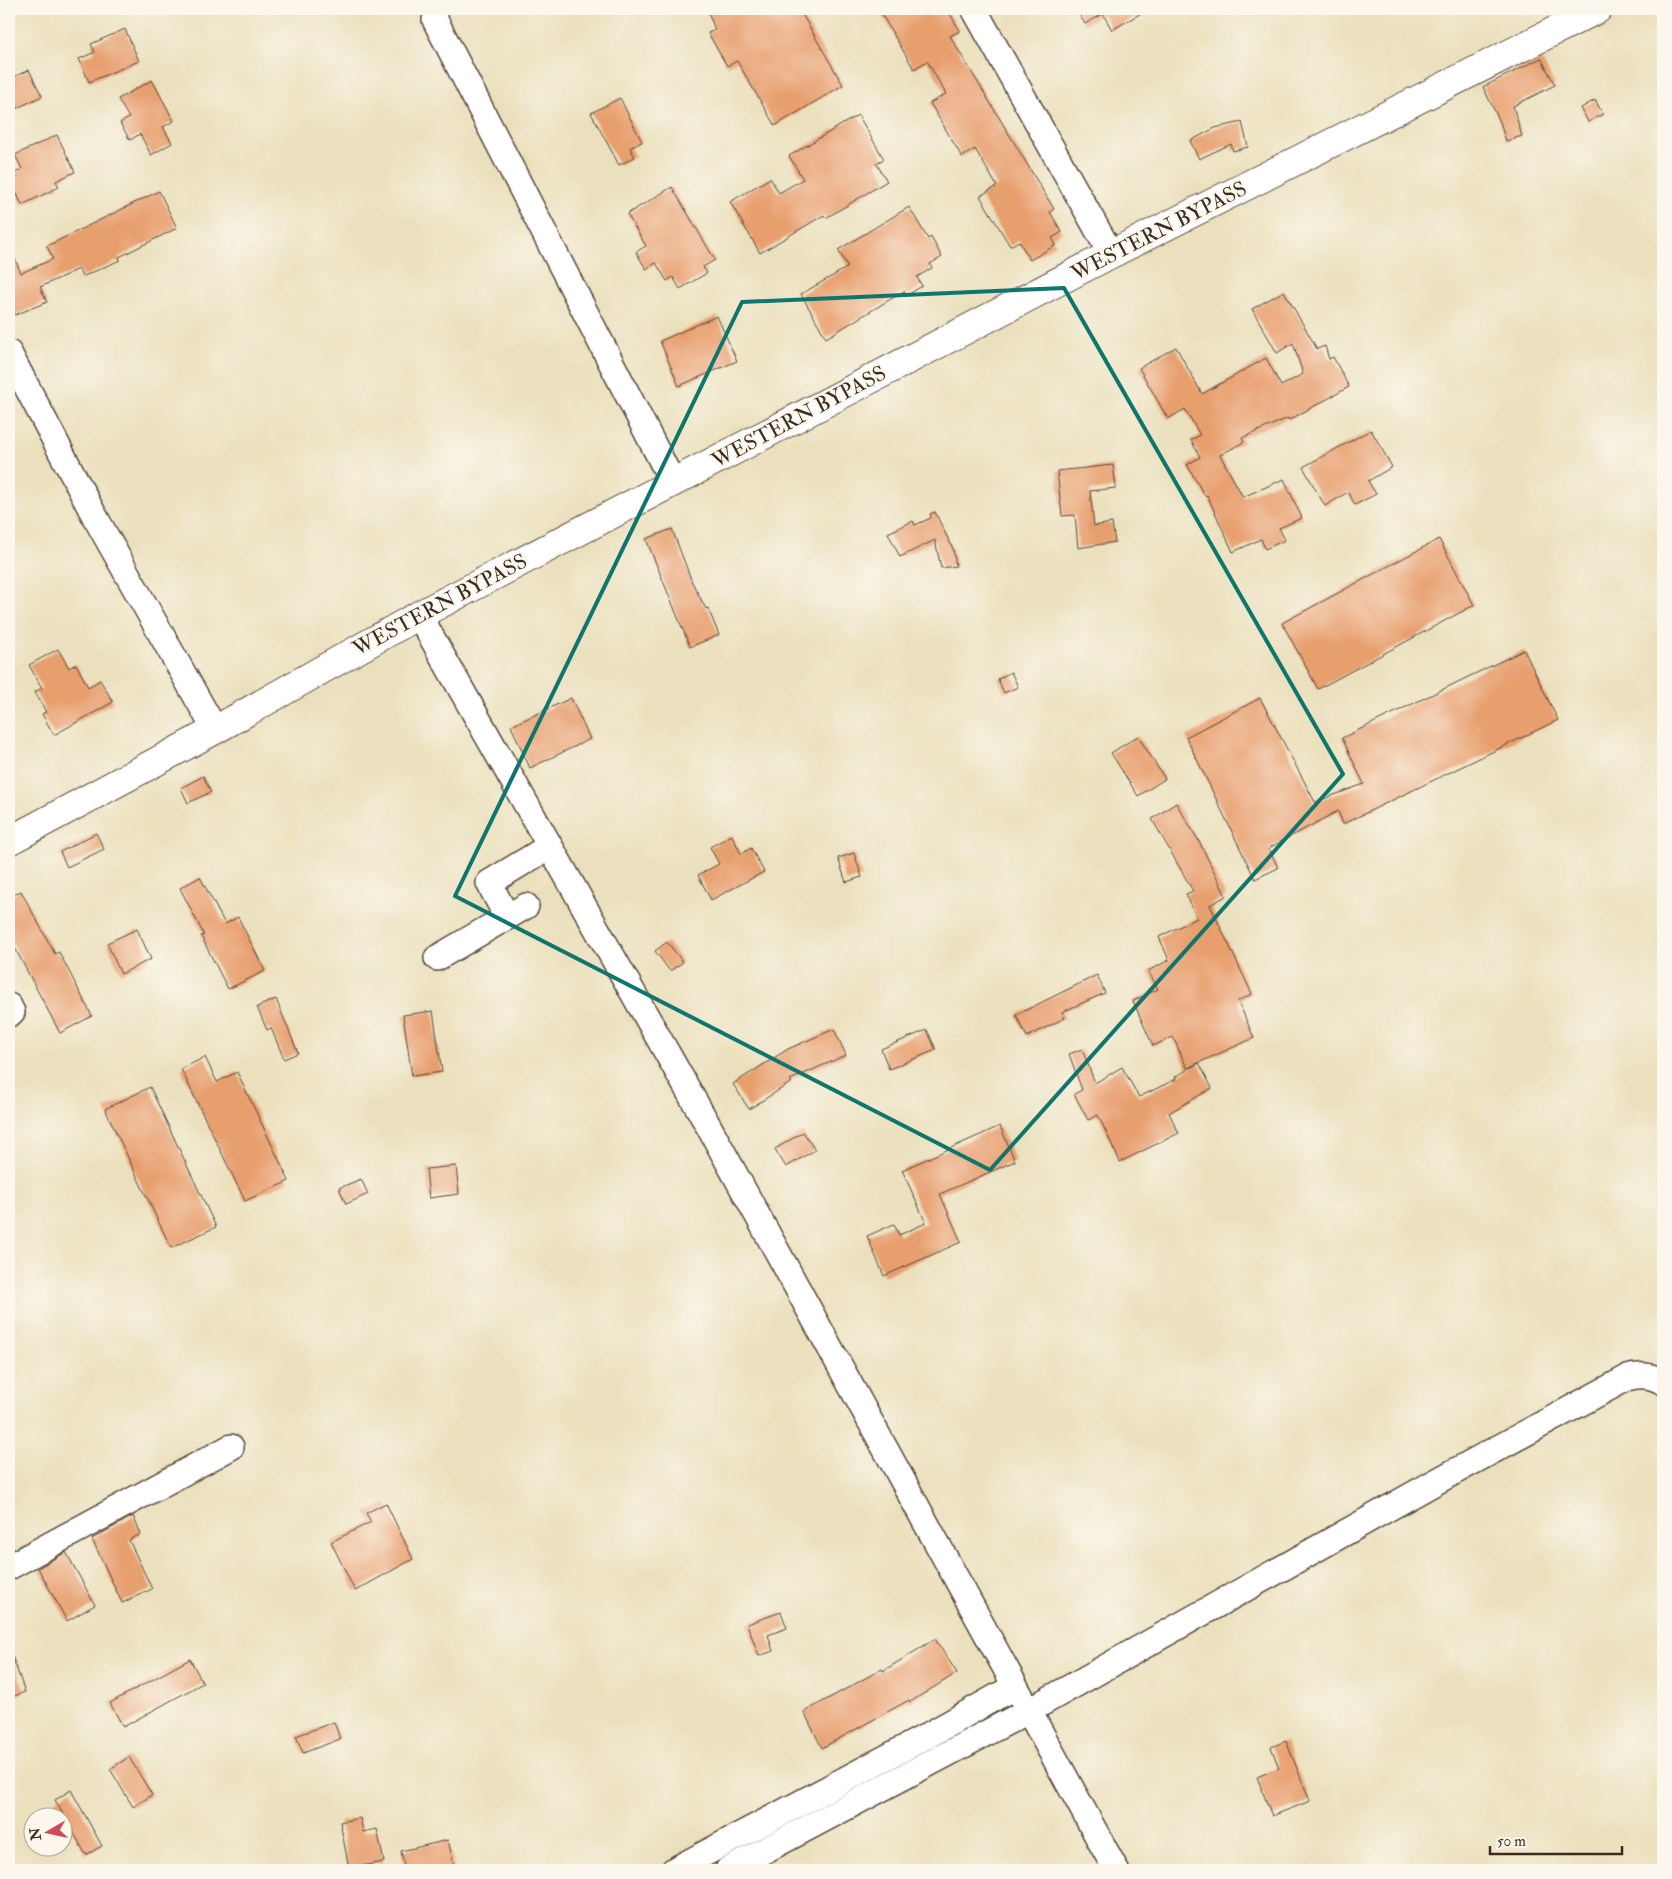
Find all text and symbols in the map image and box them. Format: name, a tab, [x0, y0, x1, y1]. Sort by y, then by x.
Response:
street label: WESTERN BYPASS	[1066, 175, 1251, 287]
street label: WESTERN BYPASS	[706, 360, 891, 475]
street label: WESTERN BYPASS	[347, 548, 532, 663]
north arrow	[22, 1806, 72, 1856]
scale bar	[1490, 1824, 1622, 1856]
text: N	[26, 1826, 45, 1842]
text: 50 m	[1497, 1832, 1526, 1851]

